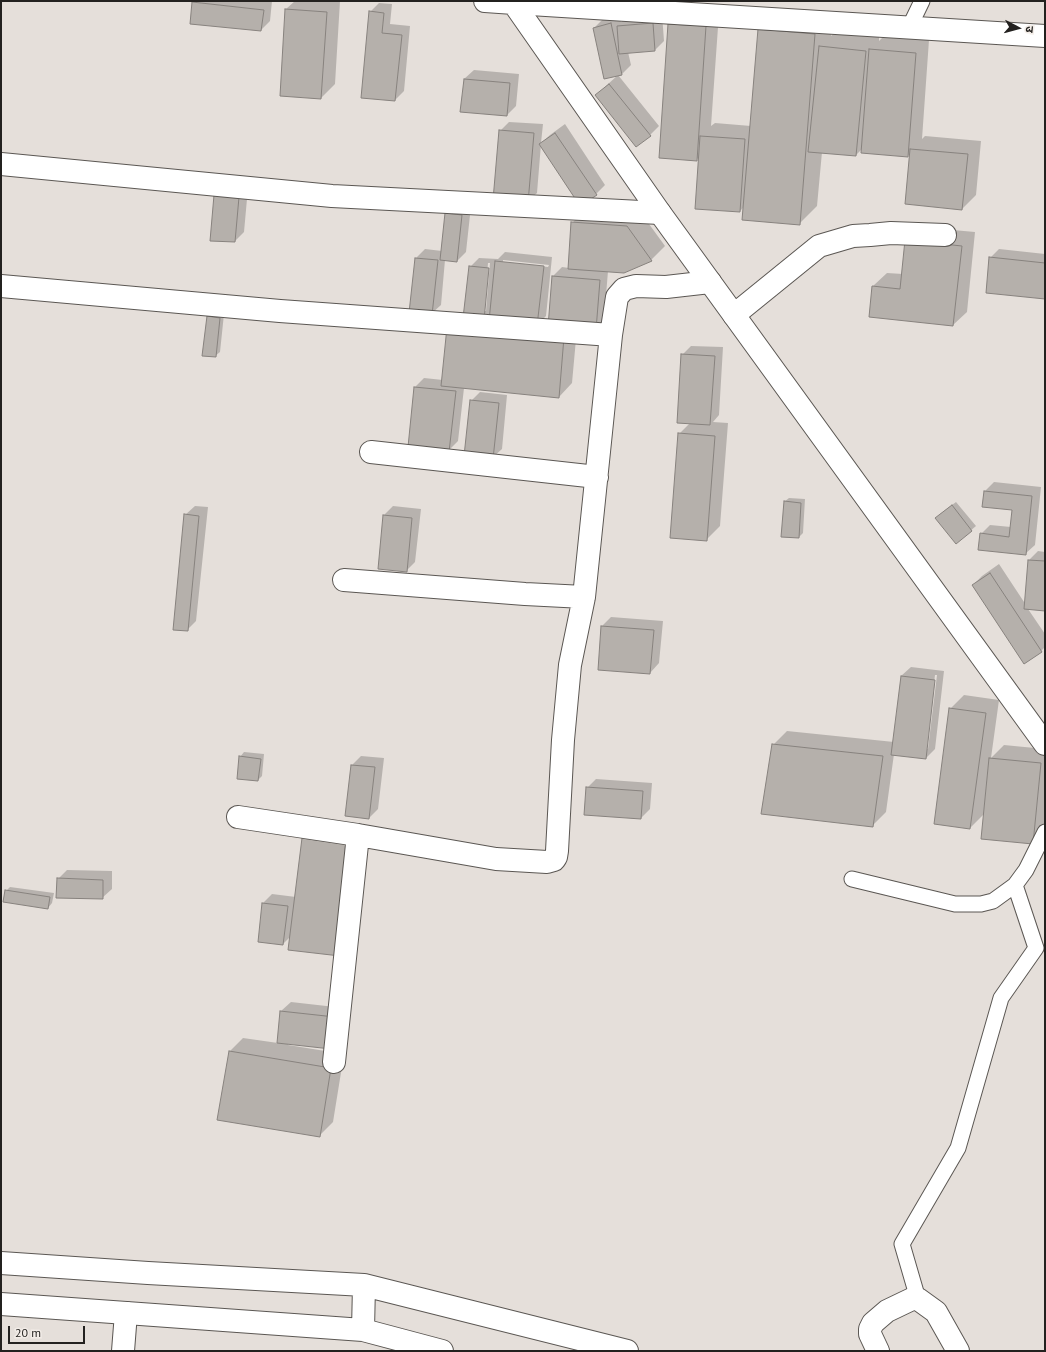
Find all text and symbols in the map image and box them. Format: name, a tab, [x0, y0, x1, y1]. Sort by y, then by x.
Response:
north arrow	[998, 8, 1038, 48]
text: उ	[1023, 25, 1037, 33]
scale bar	[10, 1318, 87, 1344]
text: 20 m	[15, 1325, 41, 1340]

